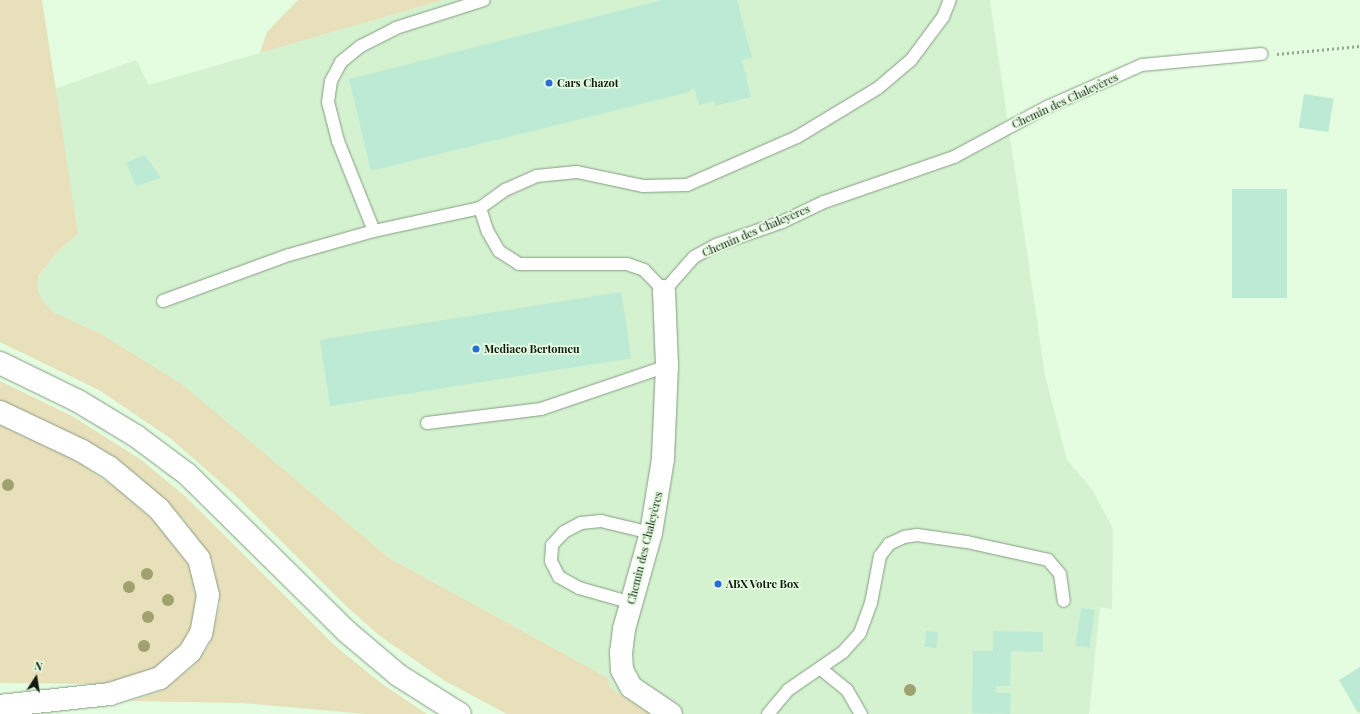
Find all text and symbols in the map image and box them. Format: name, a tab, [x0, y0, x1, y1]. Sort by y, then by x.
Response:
street label: Chemin des Chaleyères	[1010, 71, 1120, 131]
place label: Cars Chazot	[557, 76, 619, 90]
marker: Cars Chazot	[544, 78, 554, 88]
street label: Chemin des Chaleyères	[700, 202, 812, 260]
place label: Mediaco Bertomeu	[484, 342, 580, 356]
marker: Mediaco Bertomeu	[471, 344, 481, 354]
street label: Chemin des Chaleyères	[625, 490, 665, 606]
place label: ABX Votre Box	[726, 577, 799, 591]
marker: ABX Votre Box	[713, 579, 723, 589]
north arrow	[16, 658, 56, 698]
text: N	[33, 658, 44, 674]

